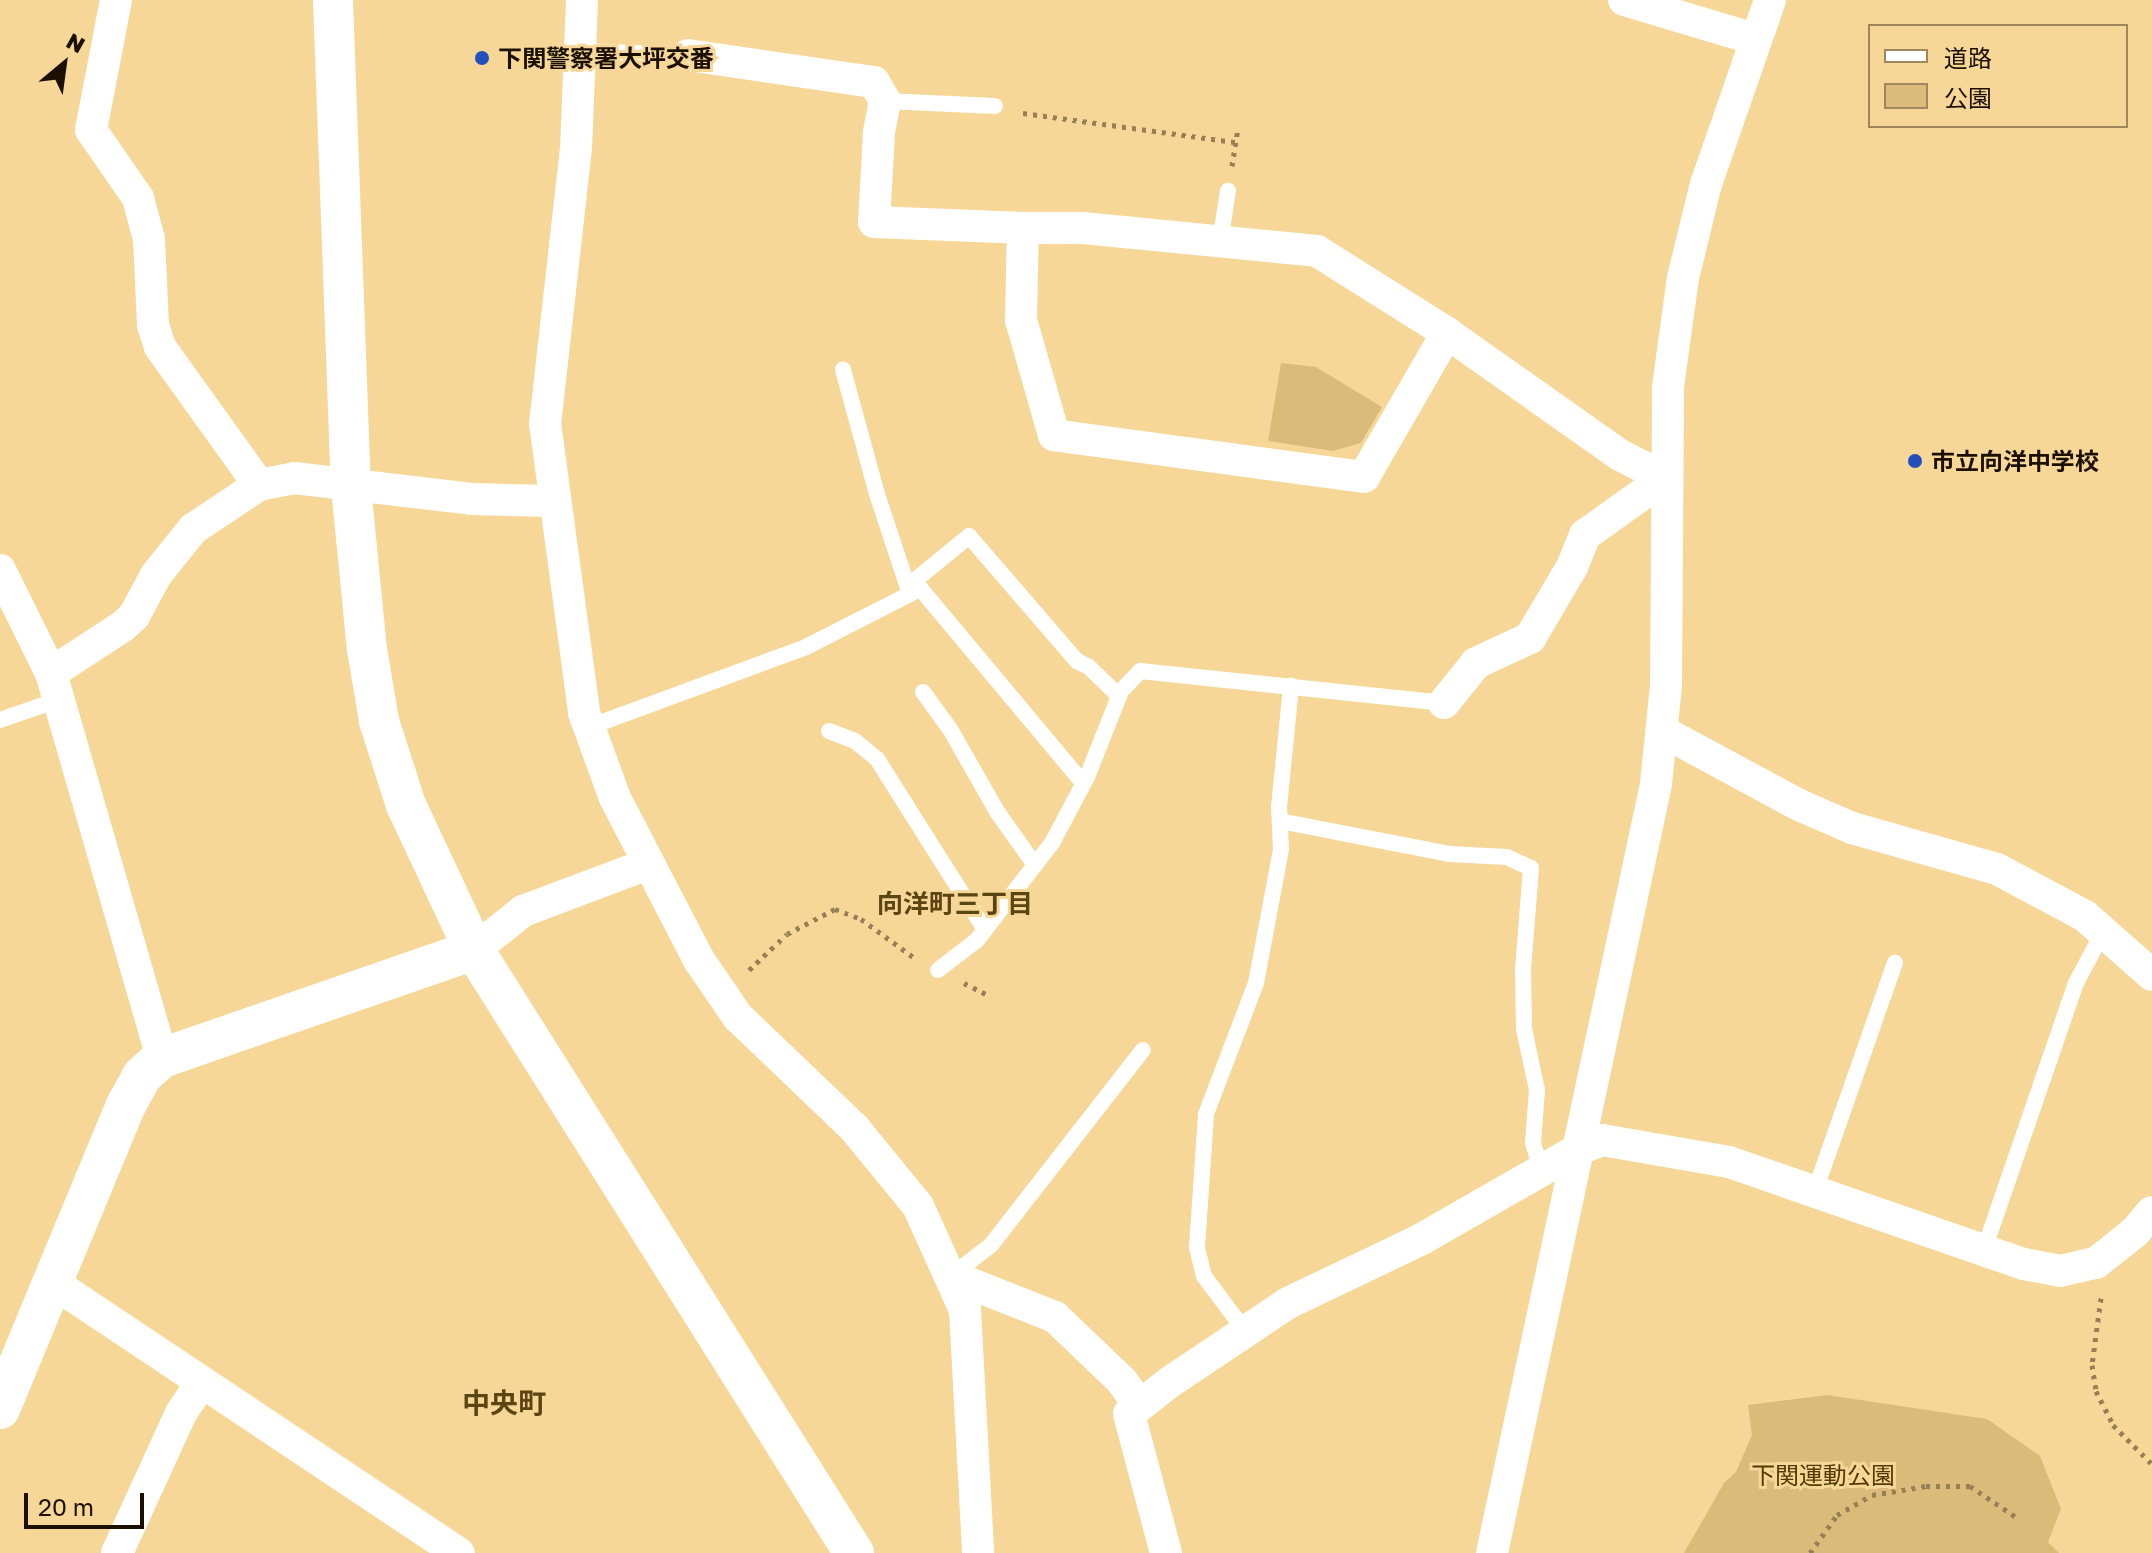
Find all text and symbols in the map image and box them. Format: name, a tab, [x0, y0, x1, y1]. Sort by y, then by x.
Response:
north arrow	[24, 24, 104, 104]
legend	[1868, 24, 2128, 128]
text: N	[62, 27, 90, 58]
text: 道路	[1944, 43, 1992, 72]
place label: 下関警察署大坪交番	[498, 44, 714, 72]
marker: 下関警察署大坪交番	[473, 49, 491, 67]
text: 公園	[1944, 83, 1992, 112]
place label: 市立向洋中学校	[1931, 447, 2099, 475]
marker: 市立向洋中学校	[1906, 452, 1924, 470]
district label: 向洋町三丁目	[877, 888, 1033, 920]
district label: 中央町	[462, 1386, 546, 1420]
park label: 下関運動公園	[1751, 1461, 1895, 1489]
scale bar	[28, 1477, 148, 1527]
text: 20 m	[38, 1492, 94, 1521]

